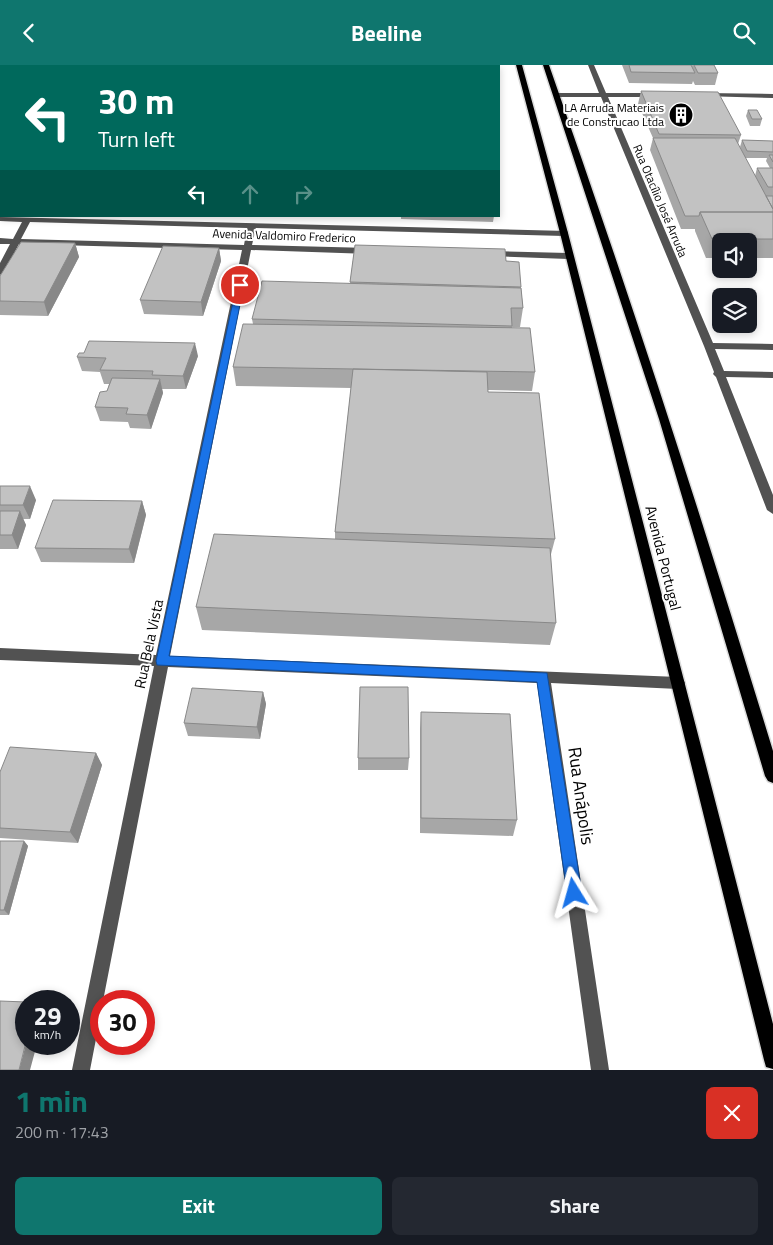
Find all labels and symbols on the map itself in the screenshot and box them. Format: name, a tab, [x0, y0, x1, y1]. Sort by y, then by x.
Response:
place label: LA Arruda Materiais de Construcao Ltda	[564, 98, 664, 131]
building icon: LA Arruda Materiais de Construcao Ltda	[668, 102, 694, 128]
street label: Rua Otacílio José Arruda	[628, 141, 693, 260]
street label: Avenida Valdomiro Frederico	[212, 224, 356, 247]
pin	[219, 264, 261, 306]
street label: Avenida Portugal	[639, 503, 688, 613]
street label: Rua Bela Vista	[128, 597, 169, 691]
street label: Rua Anápolis	[561, 745, 602, 847]
position arrow	[547, 866, 599, 918]
speed limit sign: 30	[90, 990, 155, 1055]

